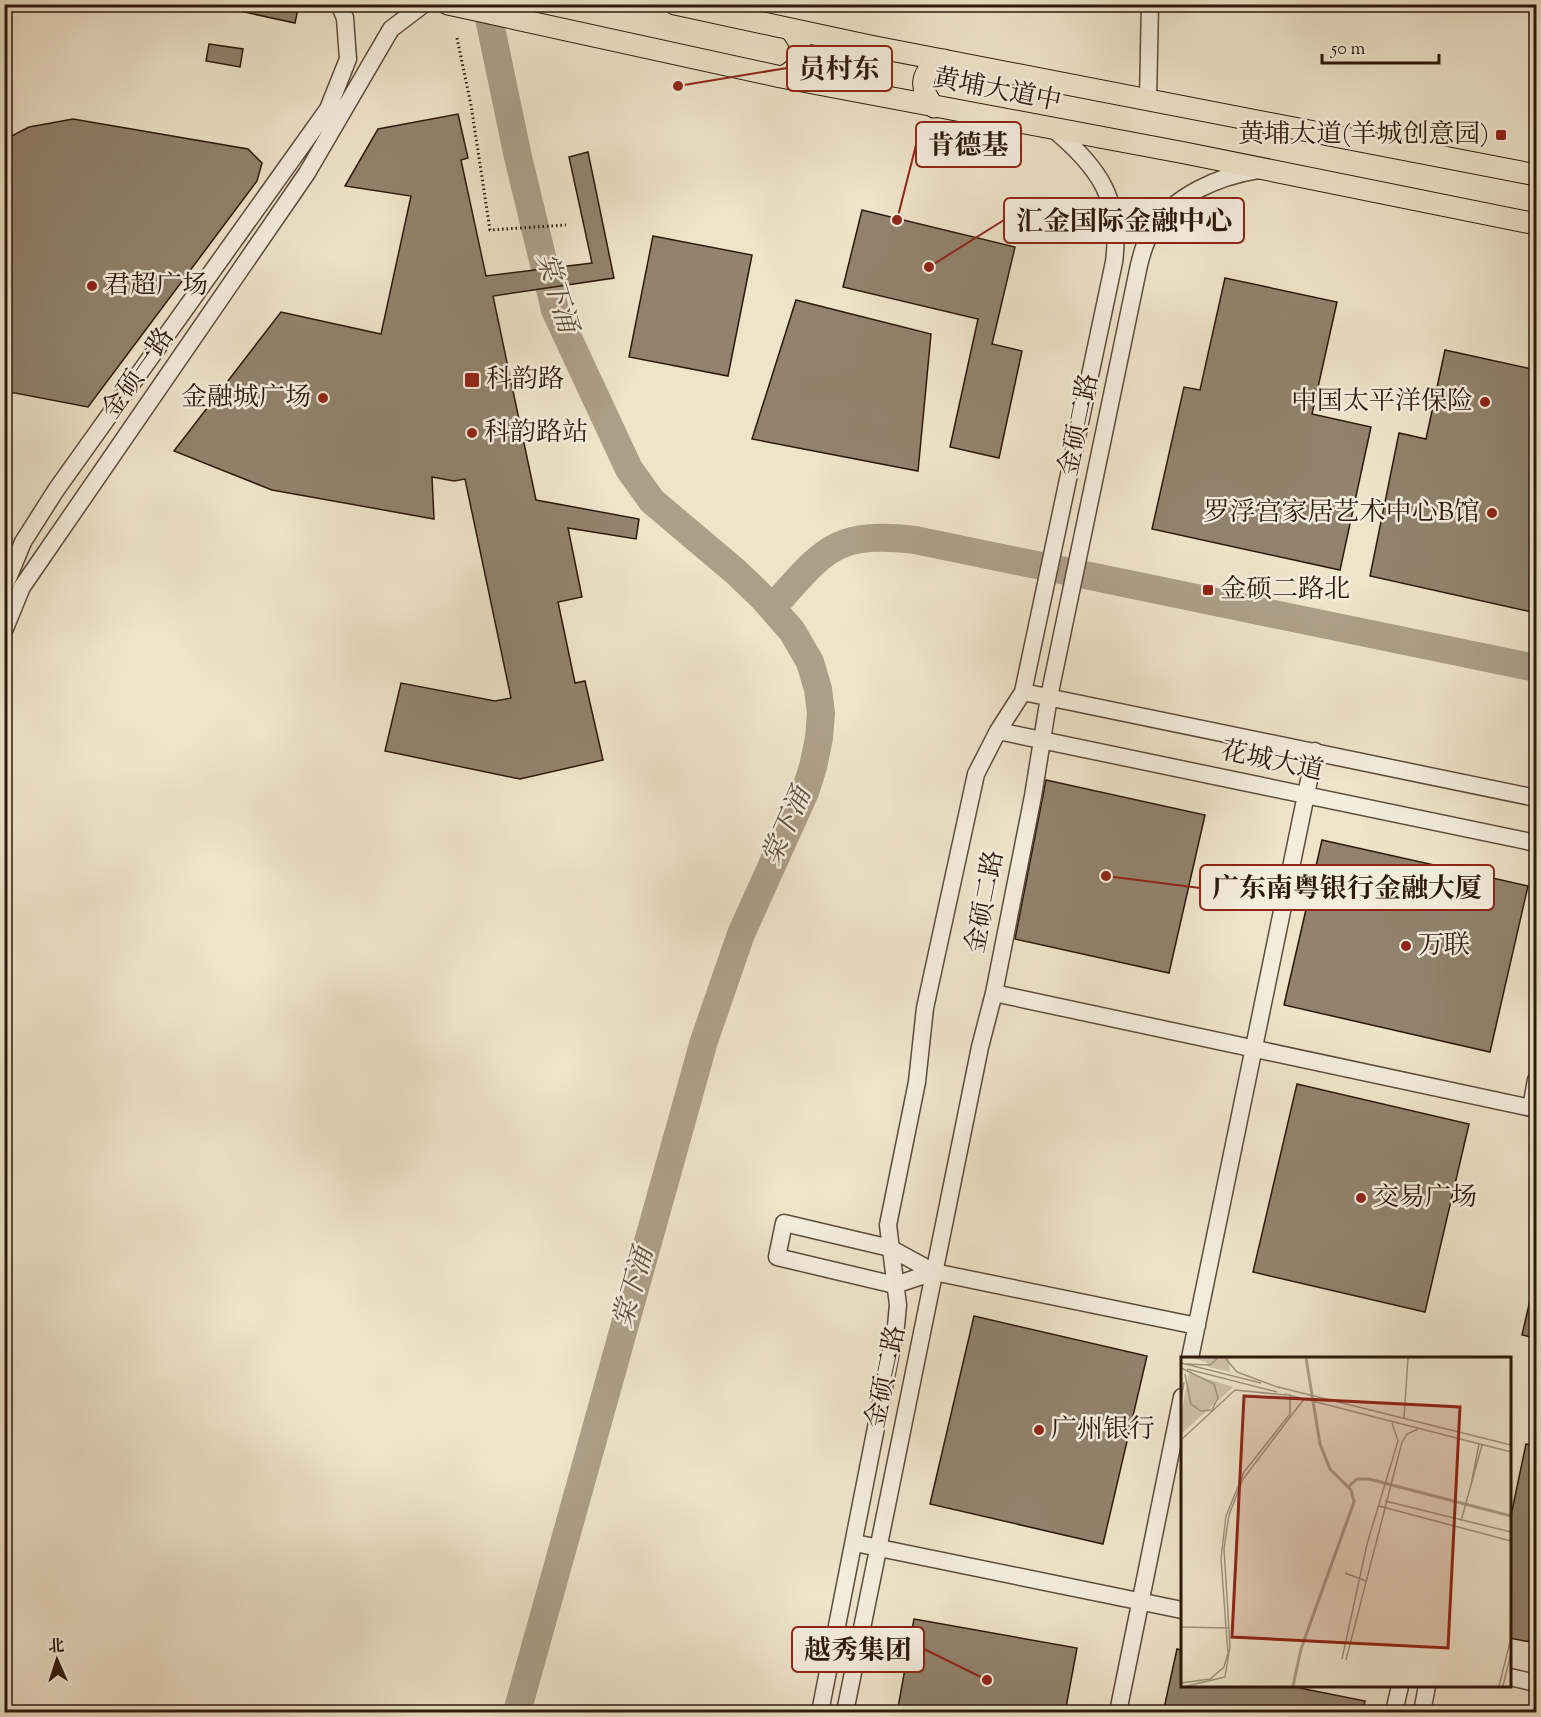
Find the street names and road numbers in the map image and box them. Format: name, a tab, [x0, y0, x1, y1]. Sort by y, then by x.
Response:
street label: 黄埔大道中	[930, 60, 1064, 122]
street label: 金硕一路	[94, 321, 184, 427]
street label: 金硕二路	[1051, 370, 1109, 480]
street label: 花城大道	[1217, 733, 1327, 791]
street label: 金硕二路	[958, 847, 1014, 957]
street label: 金硕二路	[858, 1322, 916, 1432]

